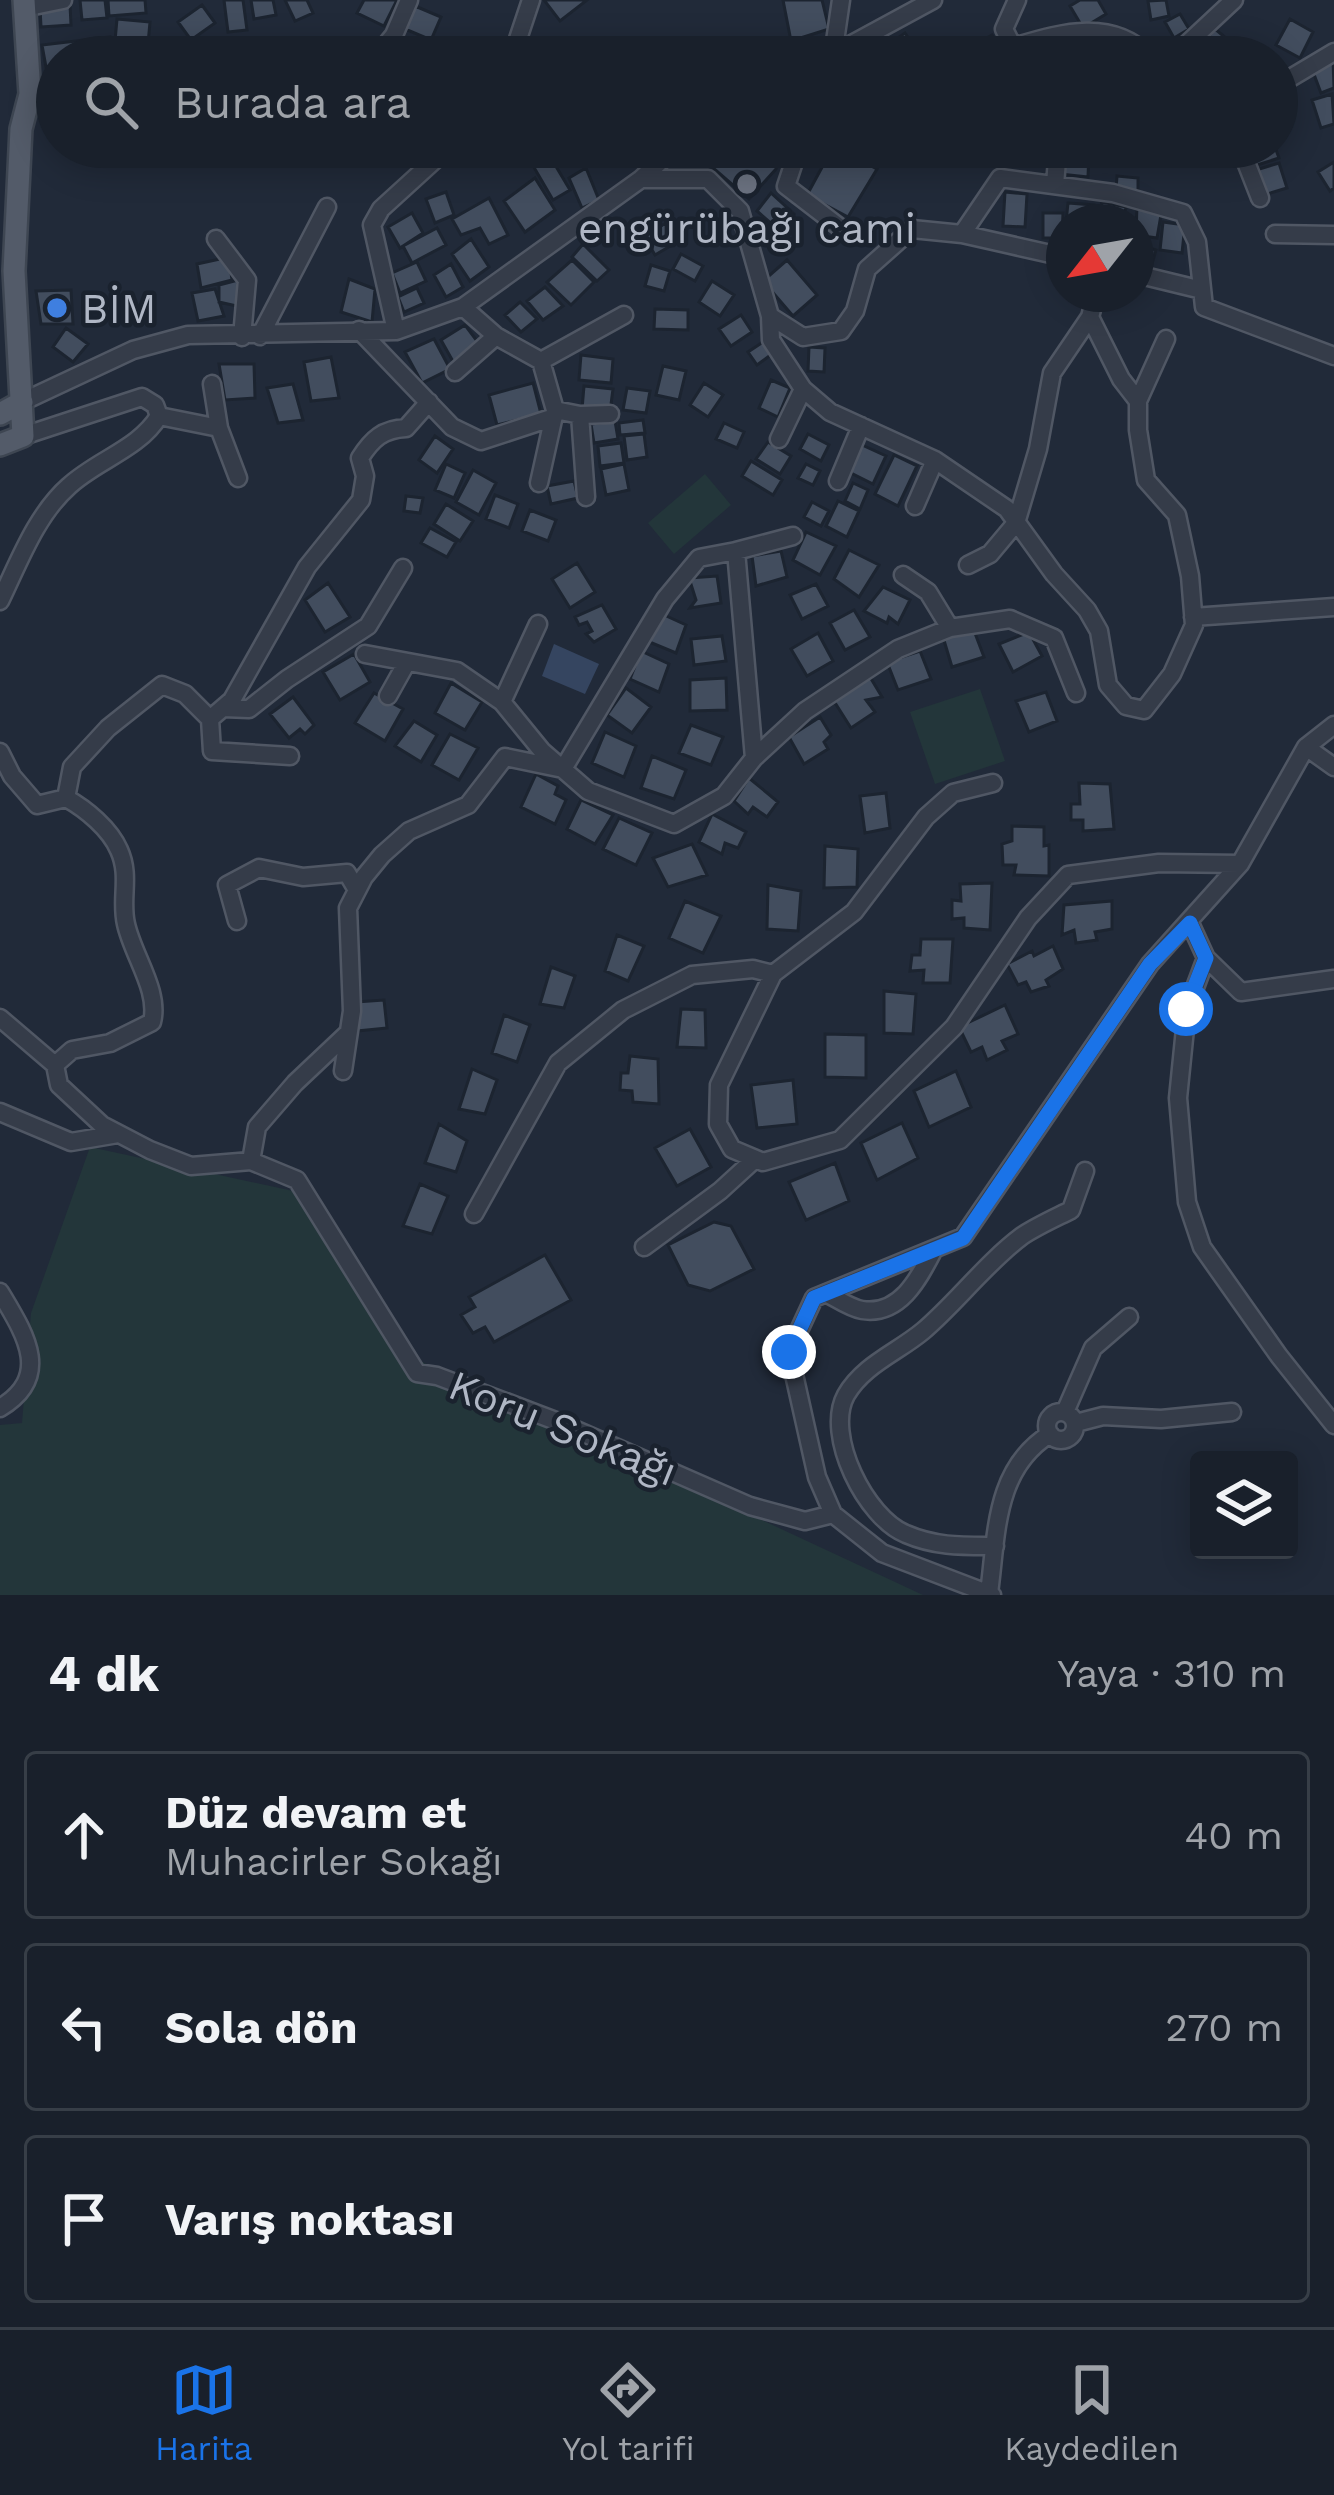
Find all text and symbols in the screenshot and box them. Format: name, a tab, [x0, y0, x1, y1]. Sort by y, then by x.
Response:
search box	[36, 36, 1298, 168]
icon: search	[78, 69, 144, 135]
text: Burada ara	[174, 76, 411, 129]
marker: engürübağı cami	[734, 171, 760, 197]
place label: engürübağı cami	[578, 204, 916, 253]
north arrow	[1046, 204, 1154, 312]
place label: BİM	[81, 284, 157, 333]
marker: BİM	[44, 295, 70, 321]
route start	[1159, 982, 1213, 1036]
route end	[762, 1325, 816, 1379]
street label: Koru Sokağı	[442, 1360, 684, 1496]
map controls	[1190, 1451, 1298, 1559]
button: layers	[1190, 1451, 1298, 1559]
text: 4 dk	[48, 1644, 159, 1703]
text: Yaya · 310 m	[1057, 1651, 1286, 1696]
text: Düz devam et	[165, 1786, 466, 1839]
icon: ahead	[51, 1802, 117, 1868]
text: 40 m	[1184, 1813, 1283, 1858]
text: Muhacirler Sokağı	[165, 1839, 502, 1884]
icon: left	[51, 1994, 117, 2060]
text: Sola dön	[165, 2001, 358, 2054]
text: 270 m	[1165, 2005, 1283, 2050]
icon: arrive	[51, 2186, 117, 2252]
text: Varış noktası	[165, 2193, 454, 2246]
tab: Harita	[155, 2357, 252, 2468]
tab: Yol tarifi	[562, 2357, 695, 2468]
tab: Kaydedilen	[1004, 2357, 1179, 2468]

